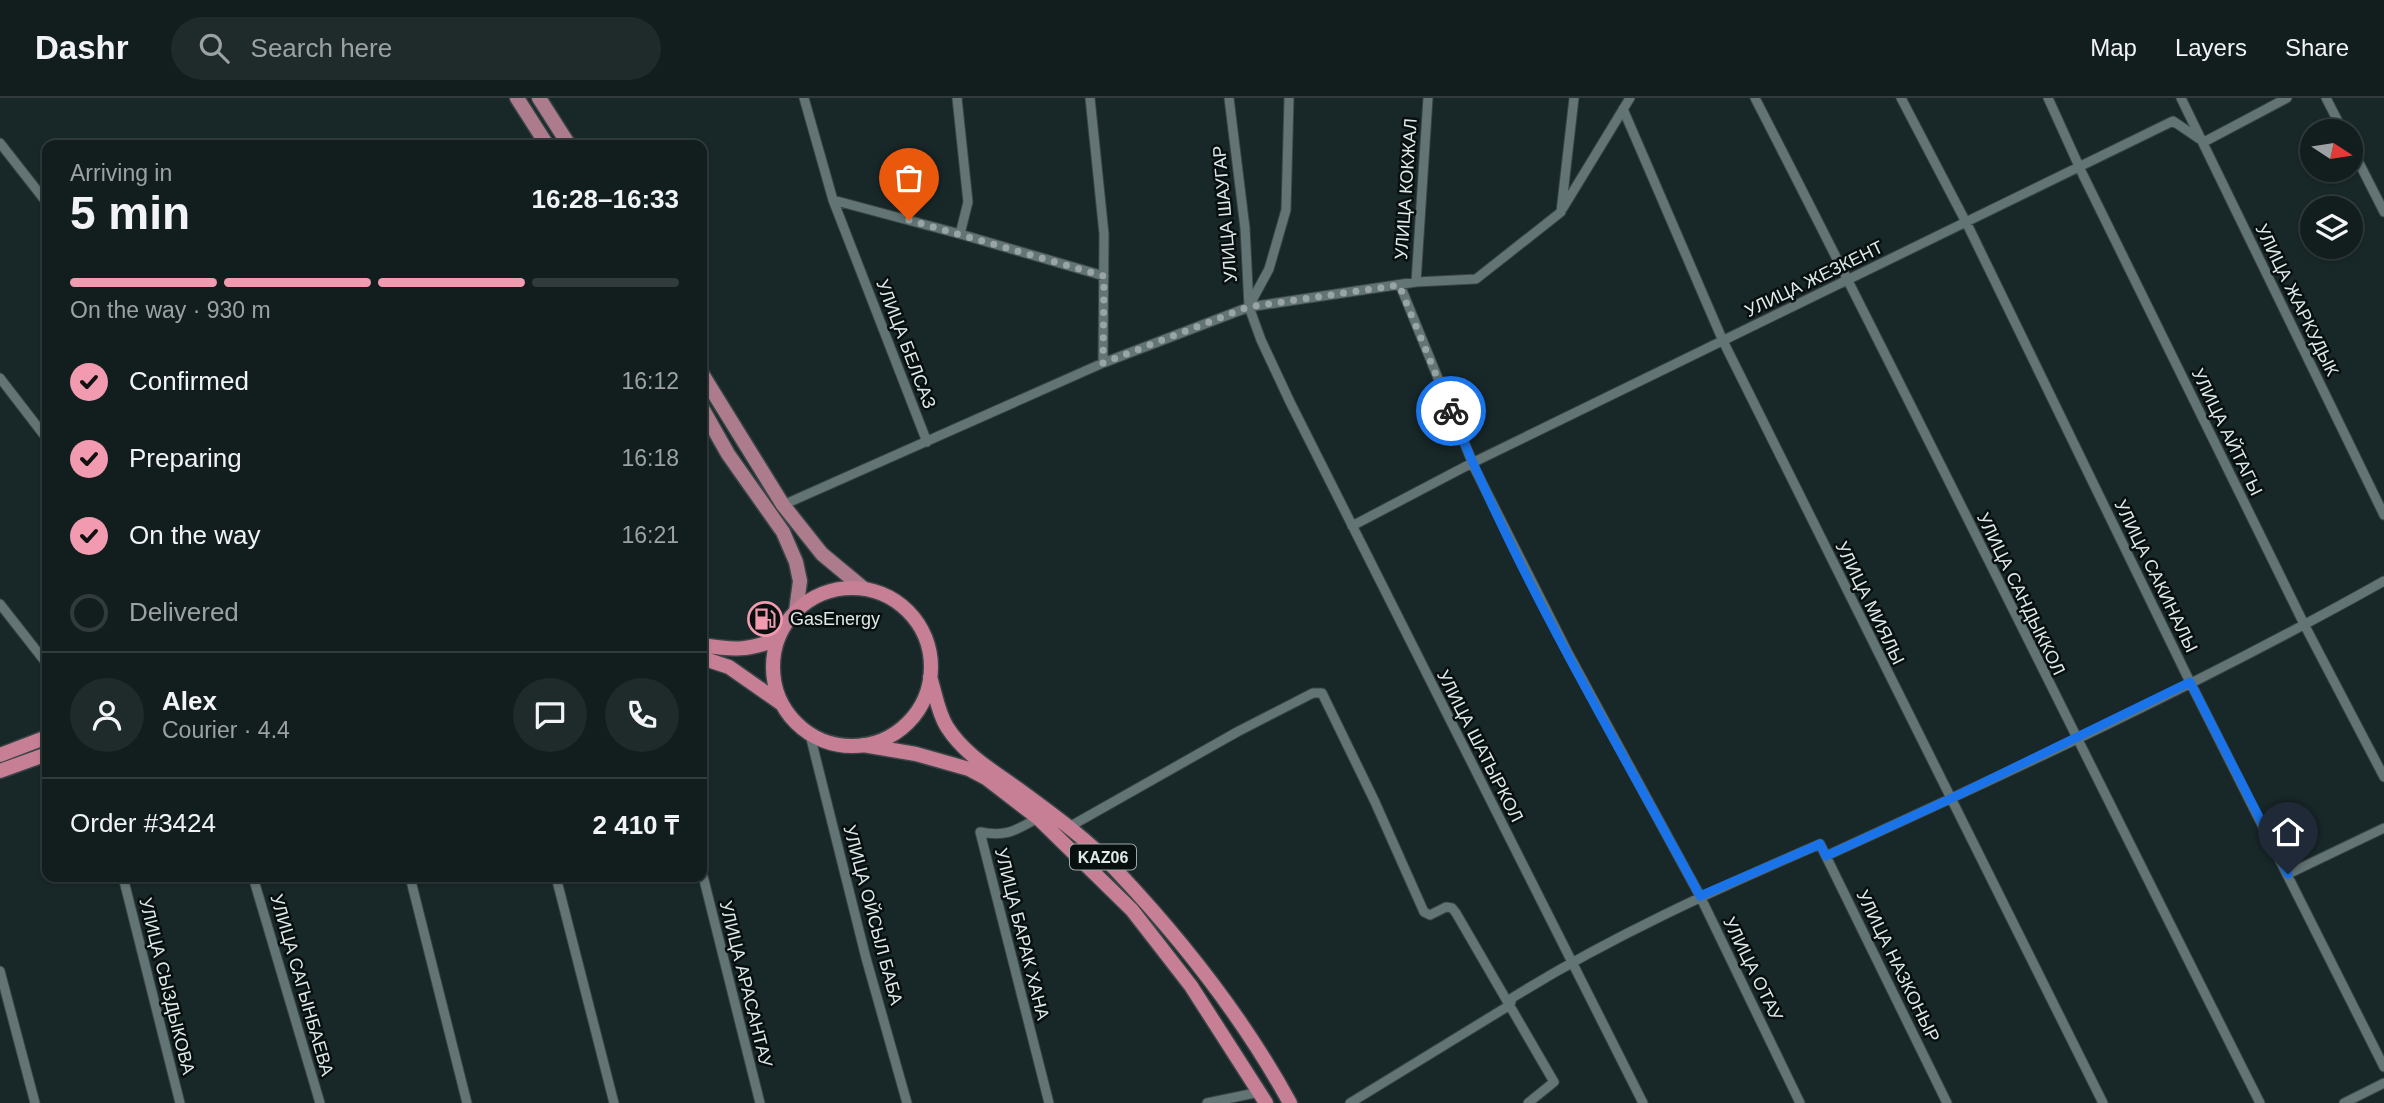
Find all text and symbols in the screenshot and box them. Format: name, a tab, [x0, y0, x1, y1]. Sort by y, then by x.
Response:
search box	[171, 17, 661, 80]
text: Dashr	[35, 29, 129, 66]
icon: search	[195, 29, 233, 67]
text: Search here	[251, 33, 392, 63]
text: Map	[2090, 34, 2137, 61]
text: Layers	[2175, 34, 2247, 61]
text: Share	[2285, 34, 2349, 61]
street label: УЛИЦА КОКЖАЛ	[1391, 118, 1421, 260]
north arrow	[2300, 119, 2362, 182]
map controls	[2300, 119, 2363, 259]
street label: УЛИЦА ШАУГАР	[1209, 145, 1241, 283]
pin	[879, 148, 939, 220]
icon: bag	[890, 159, 928, 197]
text: Arriving in	[70, 160, 172, 186]
text: 16:28–16:33	[532, 184, 679, 214]
text: 5 min	[70, 187, 190, 239]
button: layers	[2300, 196, 2363, 259]
street label: УЛИЦА ЖАРКУДЫК	[2252, 221, 2343, 380]
street label: УЛИЦА ЖЕЗКЕНТ	[1742, 237, 1886, 321]
street label: УЛИЦА БЕЛСАЗ	[872, 277, 940, 411]
text: On the way · 930 m	[70, 297, 271, 323]
icon: check	[70, 363, 108, 401]
street label: УЛИЦА АЙТАГЫ	[2188, 365, 2267, 499]
text: Confirmed	[129, 366, 249, 396]
text: 16:12	[621, 368, 679, 394]
courier	[1416, 376, 1486, 446]
icon: bike	[1432, 392, 1470, 430]
icon: check	[70, 440, 108, 478]
text: Preparing	[129, 443, 242, 473]
text: 16:18	[621, 445, 679, 471]
street label: УЛИЦА САКИНАЛЫ	[2110, 497, 2202, 655]
street label: УЛИЦА САНДЫККОЛ	[1973, 510, 2069, 678]
icon: check	[70, 517, 108, 555]
text: On the way	[129, 520, 261, 550]
text: 16:21	[621, 522, 679, 548]
street label: УЛИЦА МИЯЛЫ	[1832, 538, 1908, 668]
text: Delivered	[129, 597, 239, 627]
fuel station icon: GasEnergy	[746, 600, 784, 638]
place label: GasEnergy	[790, 609, 880, 629]
street label: УЛИЦА ШАТЫРКОЛ	[1433, 667, 1527, 825]
button: person	[70, 678, 144, 752]
button: chat	[513, 678, 587, 752]
button: phone	[605, 678, 679, 752]
text: Alex	[162, 686, 217, 716]
text: Courier · 4.4	[162, 717, 290, 743]
pin	[2258, 802, 2318, 874]
text: Order #3424	[70, 808, 216, 838]
text: 2 410 ₸	[593, 810, 679, 840]
icon: home	[2269, 813, 2307, 851]
street label: УЛИЦА ОЙСЫЛ БАБА	[839, 823, 908, 1007]
road number: KАZ06	[1070, 844, 1136, 870]
street label: УЛИЦА БАРАК ХАНА	[991, 846, 1053, 1022]
street label: УЛИЦА НАЗКОНЫР	[1852, 887, 1944, 1045]
street label: УЛИЦА САГЫНБАЕВА	[266, 892, 338, 1078]
street label: УЛИЦА СЫЗДЫКОВА	[135, 896, 199, 1076]
street label: УЛИЦА АРАСАНТАУ	[716, 899, 777, 1070]
street label: УЛИЦА ОТАУ	[1719, 914, 1787, 1025]

